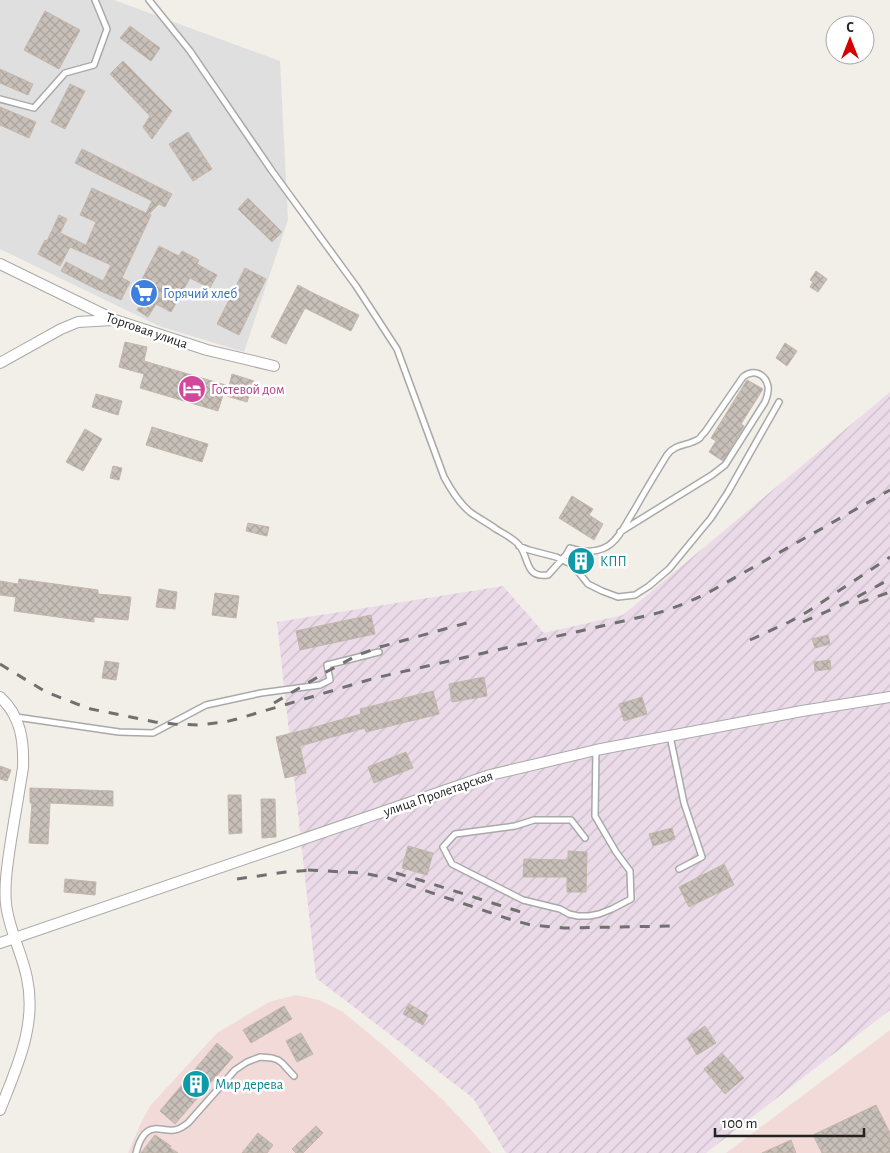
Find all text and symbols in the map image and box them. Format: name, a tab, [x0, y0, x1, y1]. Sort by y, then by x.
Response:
north arrow	[825, 15, 875, 65]
text: С	[846, 21, 854, 35]
supermarket icon: Горячий хлеб	[129, 278, 159, 308]
place label: Горячий хлеб	[163, 287, 237, 301]
street label: Торговая улица	[104, 310, 190, 352]
hotel icon: Гостевой дом	[177, 374, 207, 404]
place label: Гостевой дом	[211, 383, 285, 397]
building icon: КПП	[566, 546, 596, 576]
place label: КПП	[600, 555, 627, 569]
street label: улица Пролетарская	[381, 769, 495, 820]
building icon: Мир дерева	[181, 1069, 211, 1099]
place label: Мир дерева	[215, 1078, 284, 1092]
scale bar	[715, 1106, 864, 1138]
text: 100 m	[722, 1116, 757, 1131]

